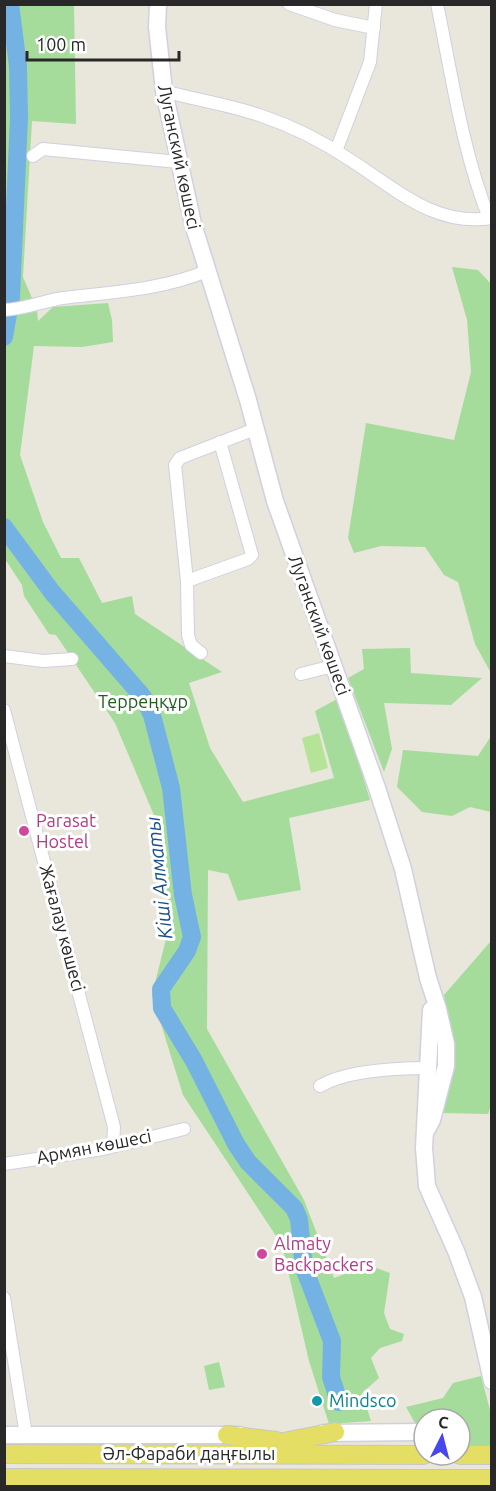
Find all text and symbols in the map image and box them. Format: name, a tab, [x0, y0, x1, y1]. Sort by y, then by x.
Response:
scale bar	[27, 24, 178, 62]
text: 100 m	[36, 34, 86, 54]
street label: Луганский көшесі	[155, 82, 205, 231]
street label: Луганский көшесі	[285, 552, 355, 698]
park label: Терреңқұр	[98, 691, 188, 711]
place label: Parasat Hostel	[36, 810, 96, 851]
water label: Кіші Алматы	[141, 815, 176, 940]
marker: Parasat Hostel	[17, 824, 31, 838]
street label: Жағалау көшесі	[36, 862, 90, 993]
street label: Армян көшесі	[35, 1125, 153, 1167]
place label: Almaty Backpackers	[274, 1233, 374, 1274]
marker: Almaty Backpackers	[255, 1247, 269, 1261]
place label: Mindsco	[329, 1390, 396, 1410]
marker: Mindsco	[310, 1394, 324, 1408]
north arrow	[412, 1407, 472, 1467]
text: С	[438, 1413, 450, 1432]
street label: Әл-Фараби даңғылы	[102, 1443, 276, 1463]

